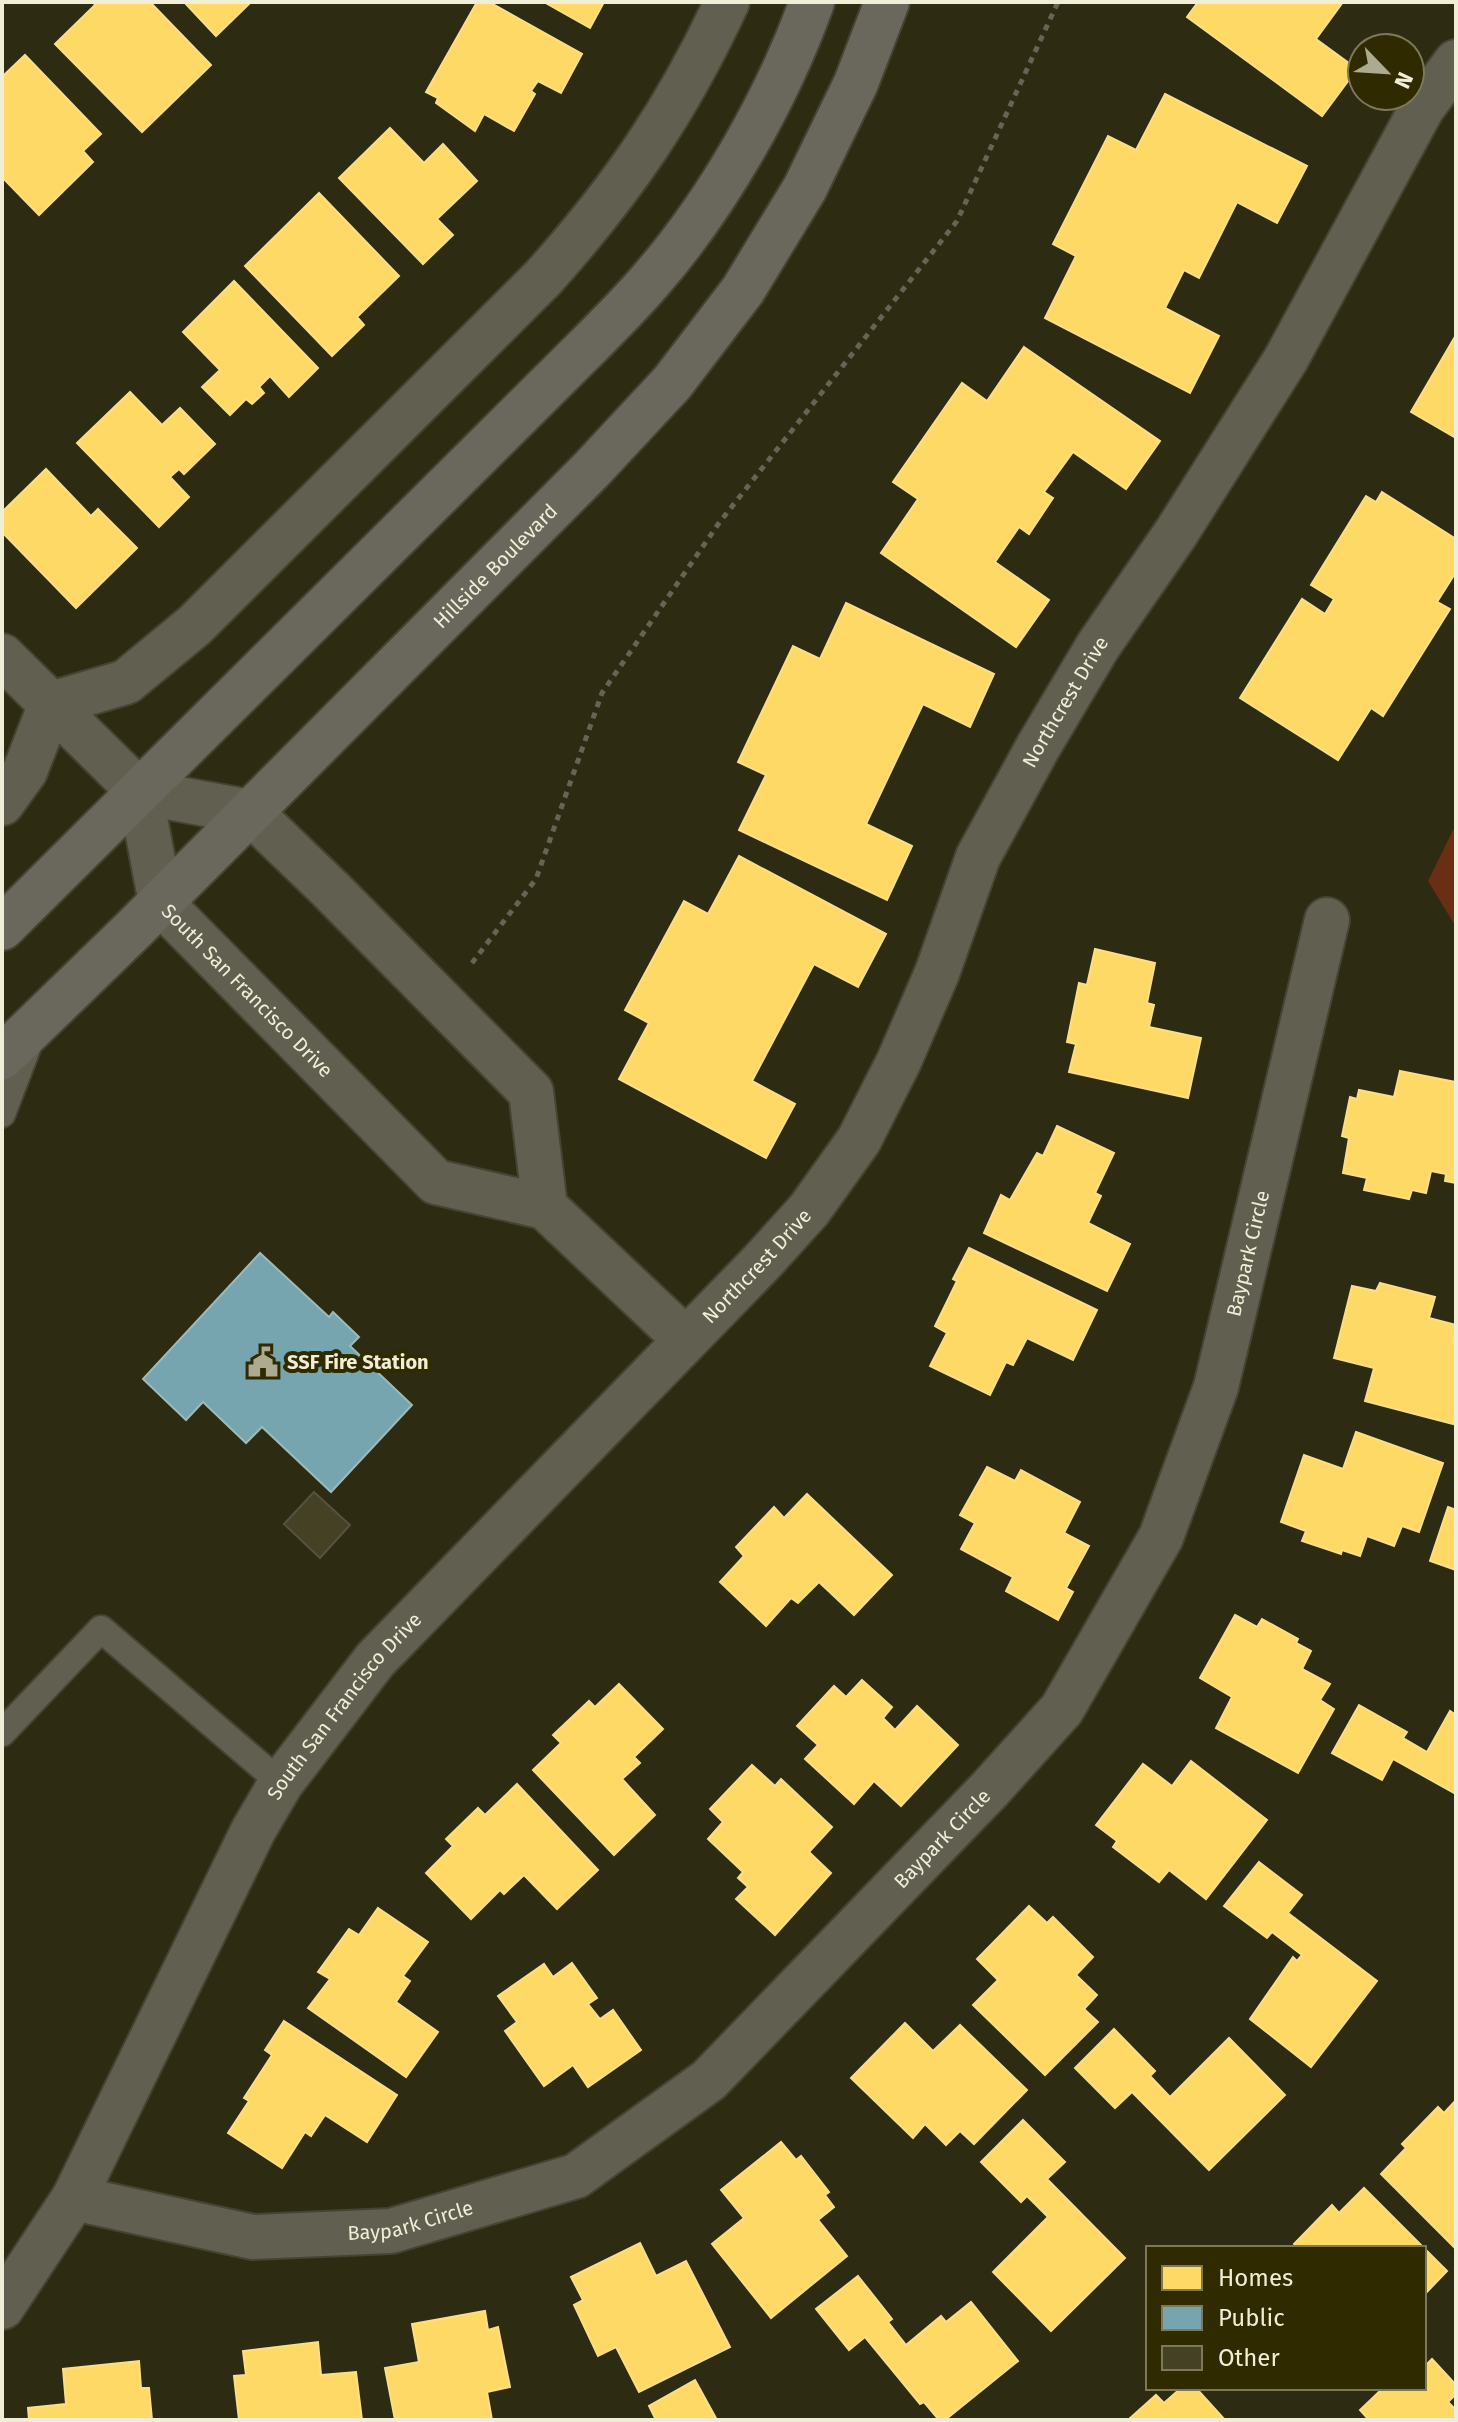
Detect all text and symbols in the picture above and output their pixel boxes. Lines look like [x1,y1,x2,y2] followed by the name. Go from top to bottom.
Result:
[1346,32,1426,112] north arrow
[1388,68,1419,93] text: N
[428,499,562,633] street label: Hillside Boulevard
[1017,631,1113,772] street label: Northcrest Drive
[157,899,338,1082] street label: South San Francisco Drive
[1221,1188,1274,1319] street label: Baypark Circle
[697,1204,816,1328] street label: Northcrest Drive
[246,1345,280,1379] public building icon: SSF Fire Station
[287,1350,429,1374] place label: SSF Fire Station
[262,1607,427,1804] street label: South San Francisco Drive
[889,1784,995,1893] street label: Baypark Circle
[347,2195,476,2245] street label: Baypark Circle
[1146,2246,1426,2390] legend
[1218,2264,1293,2292] text: Homes
[1218,2304,1285,2332] text: Public
[1218,2344,1280,2372] text: Other

